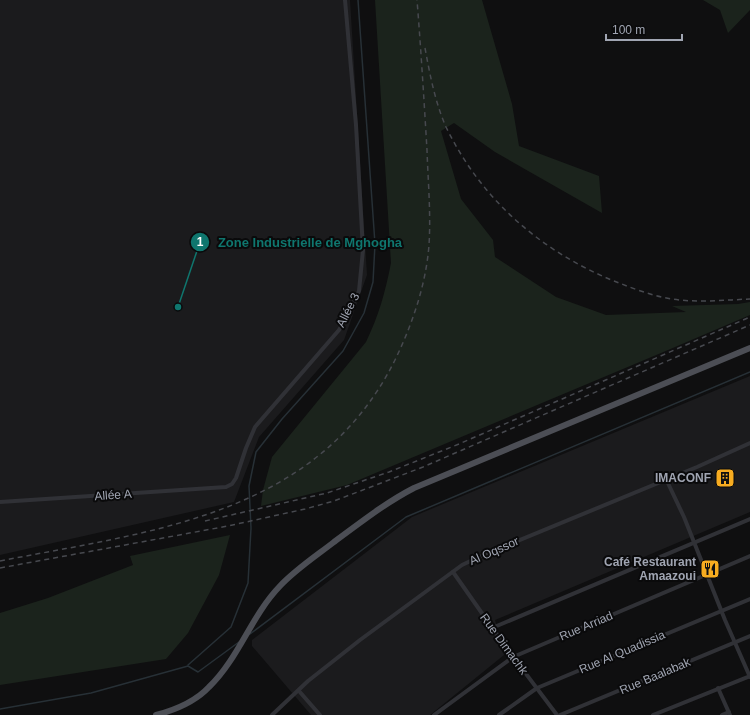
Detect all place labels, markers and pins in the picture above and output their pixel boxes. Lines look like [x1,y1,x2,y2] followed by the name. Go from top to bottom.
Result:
[190,230,410,255] callout: Zone Industrielle de Mghogha
[714,467,736,489] building icon: IMACONF
[655,471,711,485] place label: IMACONF
[604,555,696,583] place label: Café Restaurant Amaazoui
[699,558,721,580] restaurant icon: Café Restaurant Amaazoui

